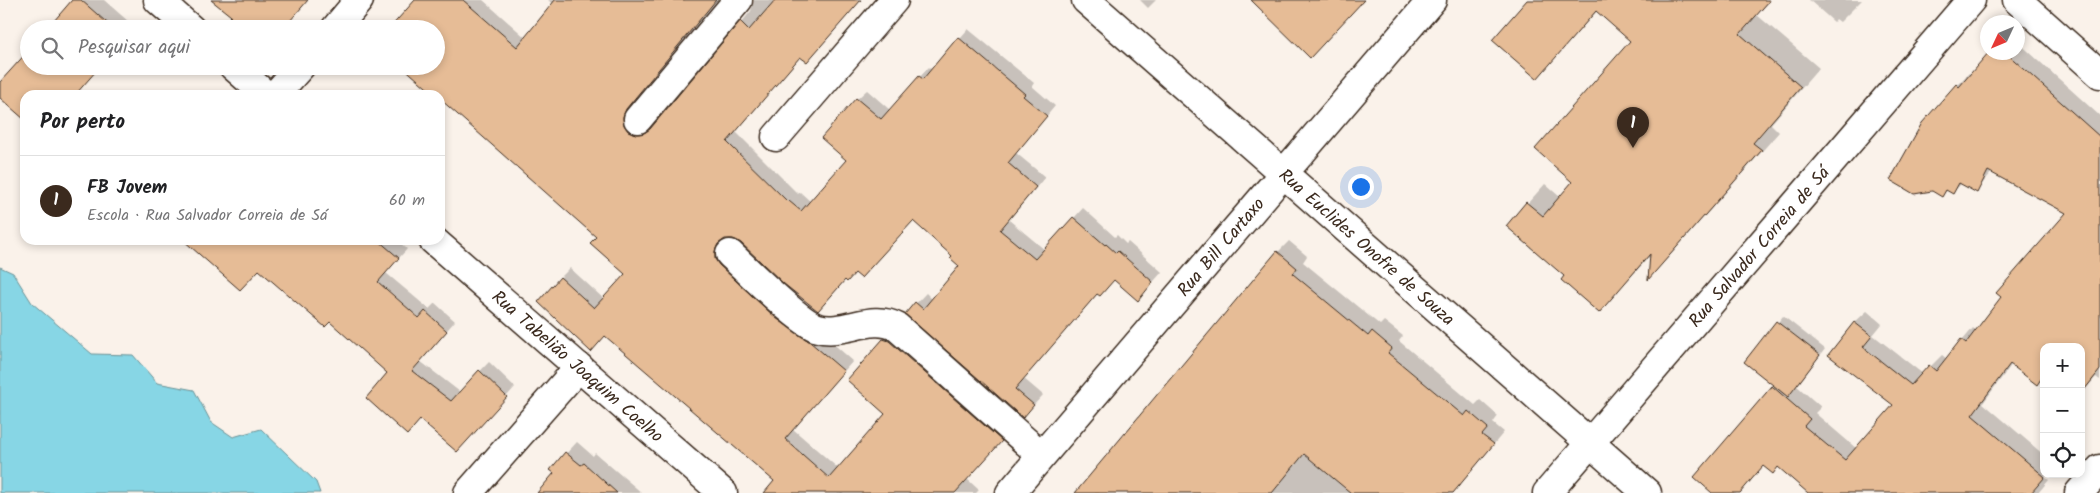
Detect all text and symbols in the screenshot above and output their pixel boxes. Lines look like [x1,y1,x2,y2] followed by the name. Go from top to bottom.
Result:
[1980,15,2025,60] north arrow
[20,20,445,75] search box
[78,33,190,63] text: Pesquisar aqui
[38,34,66,62] icon: search
[40,106,125,139] text: Por perto
[1617,107,1649,148] pin: 1
[1682,159,1839,335] street label: Rua Salvador Correia de Sá
[1271,162,1461,334] street label: Rua Euclides Onofre de Souza
[87,173,167,203] text: FB Jovem
[1348,174,1374,200] your location
[54,188,58,213] text: 1
[389,188,425,213] text: 60 m
[1171,192,1273,304] street label: Rua Bill Cartaxo
[87,203,328,228] text: Escola · Rua Salvador Correia de Sá
[484,284,669,451] street label: Rua Tabelião Joaquim Coelho
[2040,343,2085,478] map controls
[2040,343,2085,388] button: +
[2040,388,2085,433] button: −
[2040,433,2085,478] button: locate

